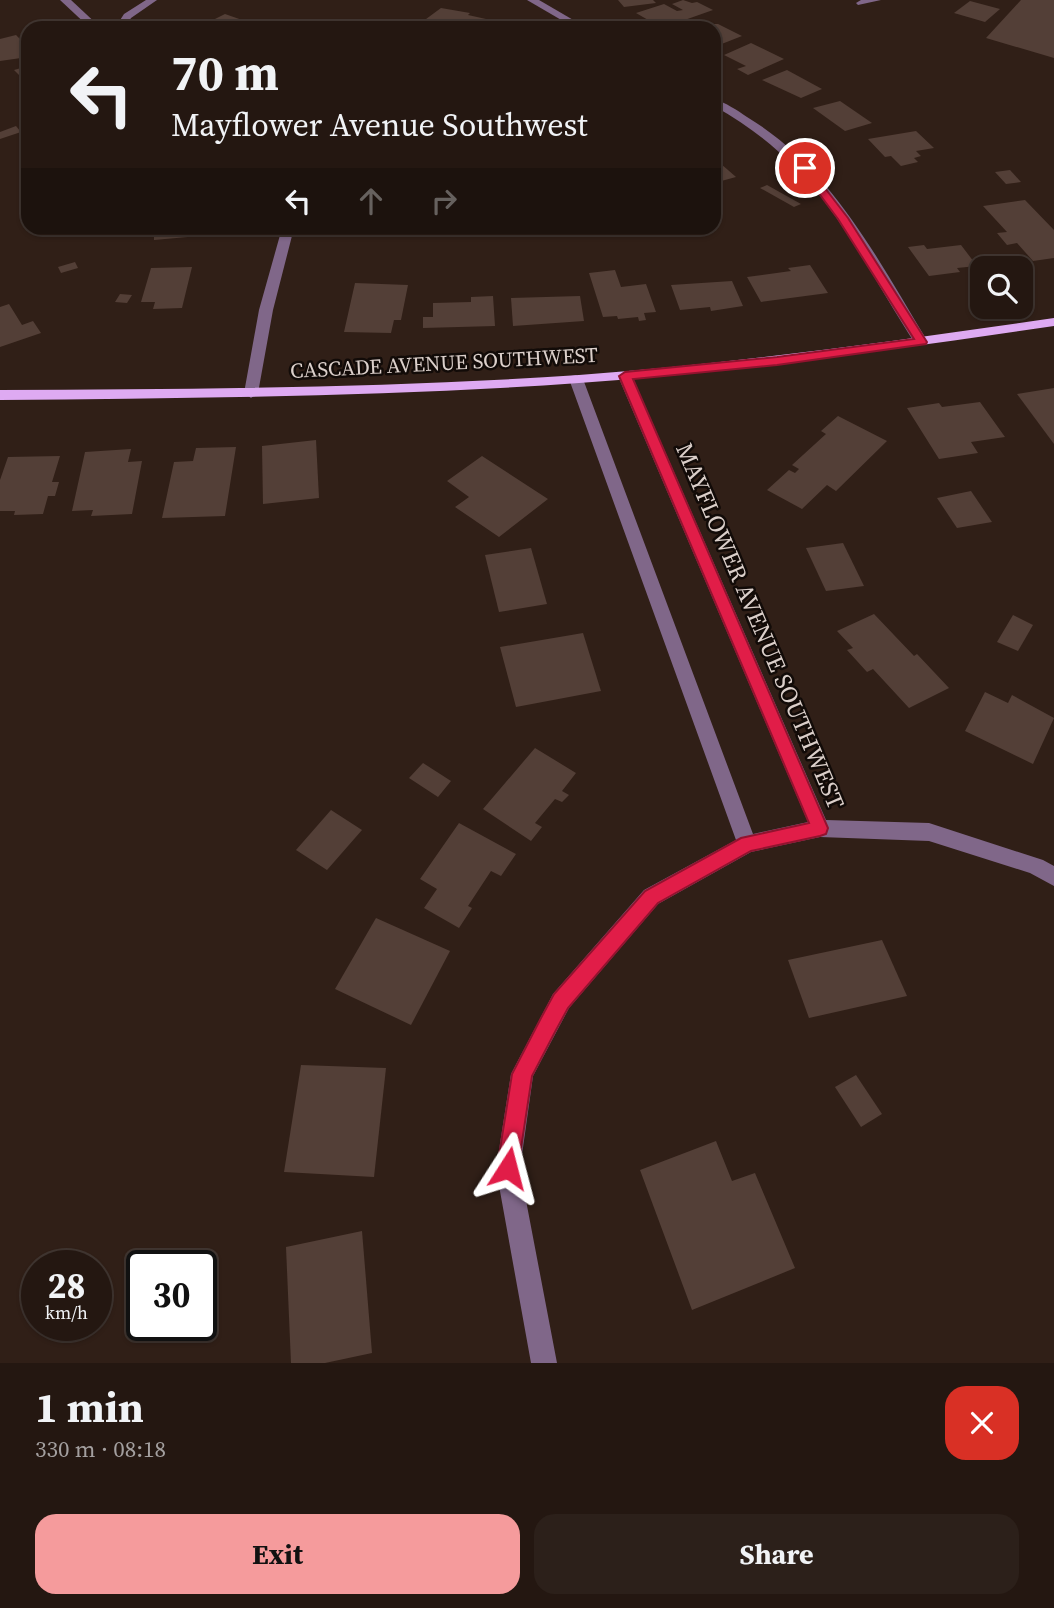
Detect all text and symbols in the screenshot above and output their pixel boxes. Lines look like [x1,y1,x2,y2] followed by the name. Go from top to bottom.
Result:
[171,39,279,106] text: 70 m
[56,49,147,140] icon: left
[171,103,588,147] text: Mayflower Avenue Southwest
[775,138,835,198] pin
[786,149,824,187] icon: arrive
[279,182,317,220] icon: left
[352,182,390,220] icon: ahead
[425,182,463,220] icon: right
[970,256,1033,319] map controls
[970,256,1033,319] button: search
[289,340,599,385] street label: CASCADE AVENUE SOUTHWEST
[668,438,853,814] street label: MAYFLOWER AVENUE SOUTHWEST
[471,1131,545,1205] position arrow
[126,1250,217,1341] speed limit sign: 30
[48,1262,85,1310] text: 28
[45,1300,88,1325] text: km/h
[35,1378,144,1436] text: 1 min
[945,1386,1019,1460] button: close
[35,1433,166,1465] text: 330 m · 08:18
[35,1514,520,1594] button: Exit
[534,1514,1019,1594] button: Share

